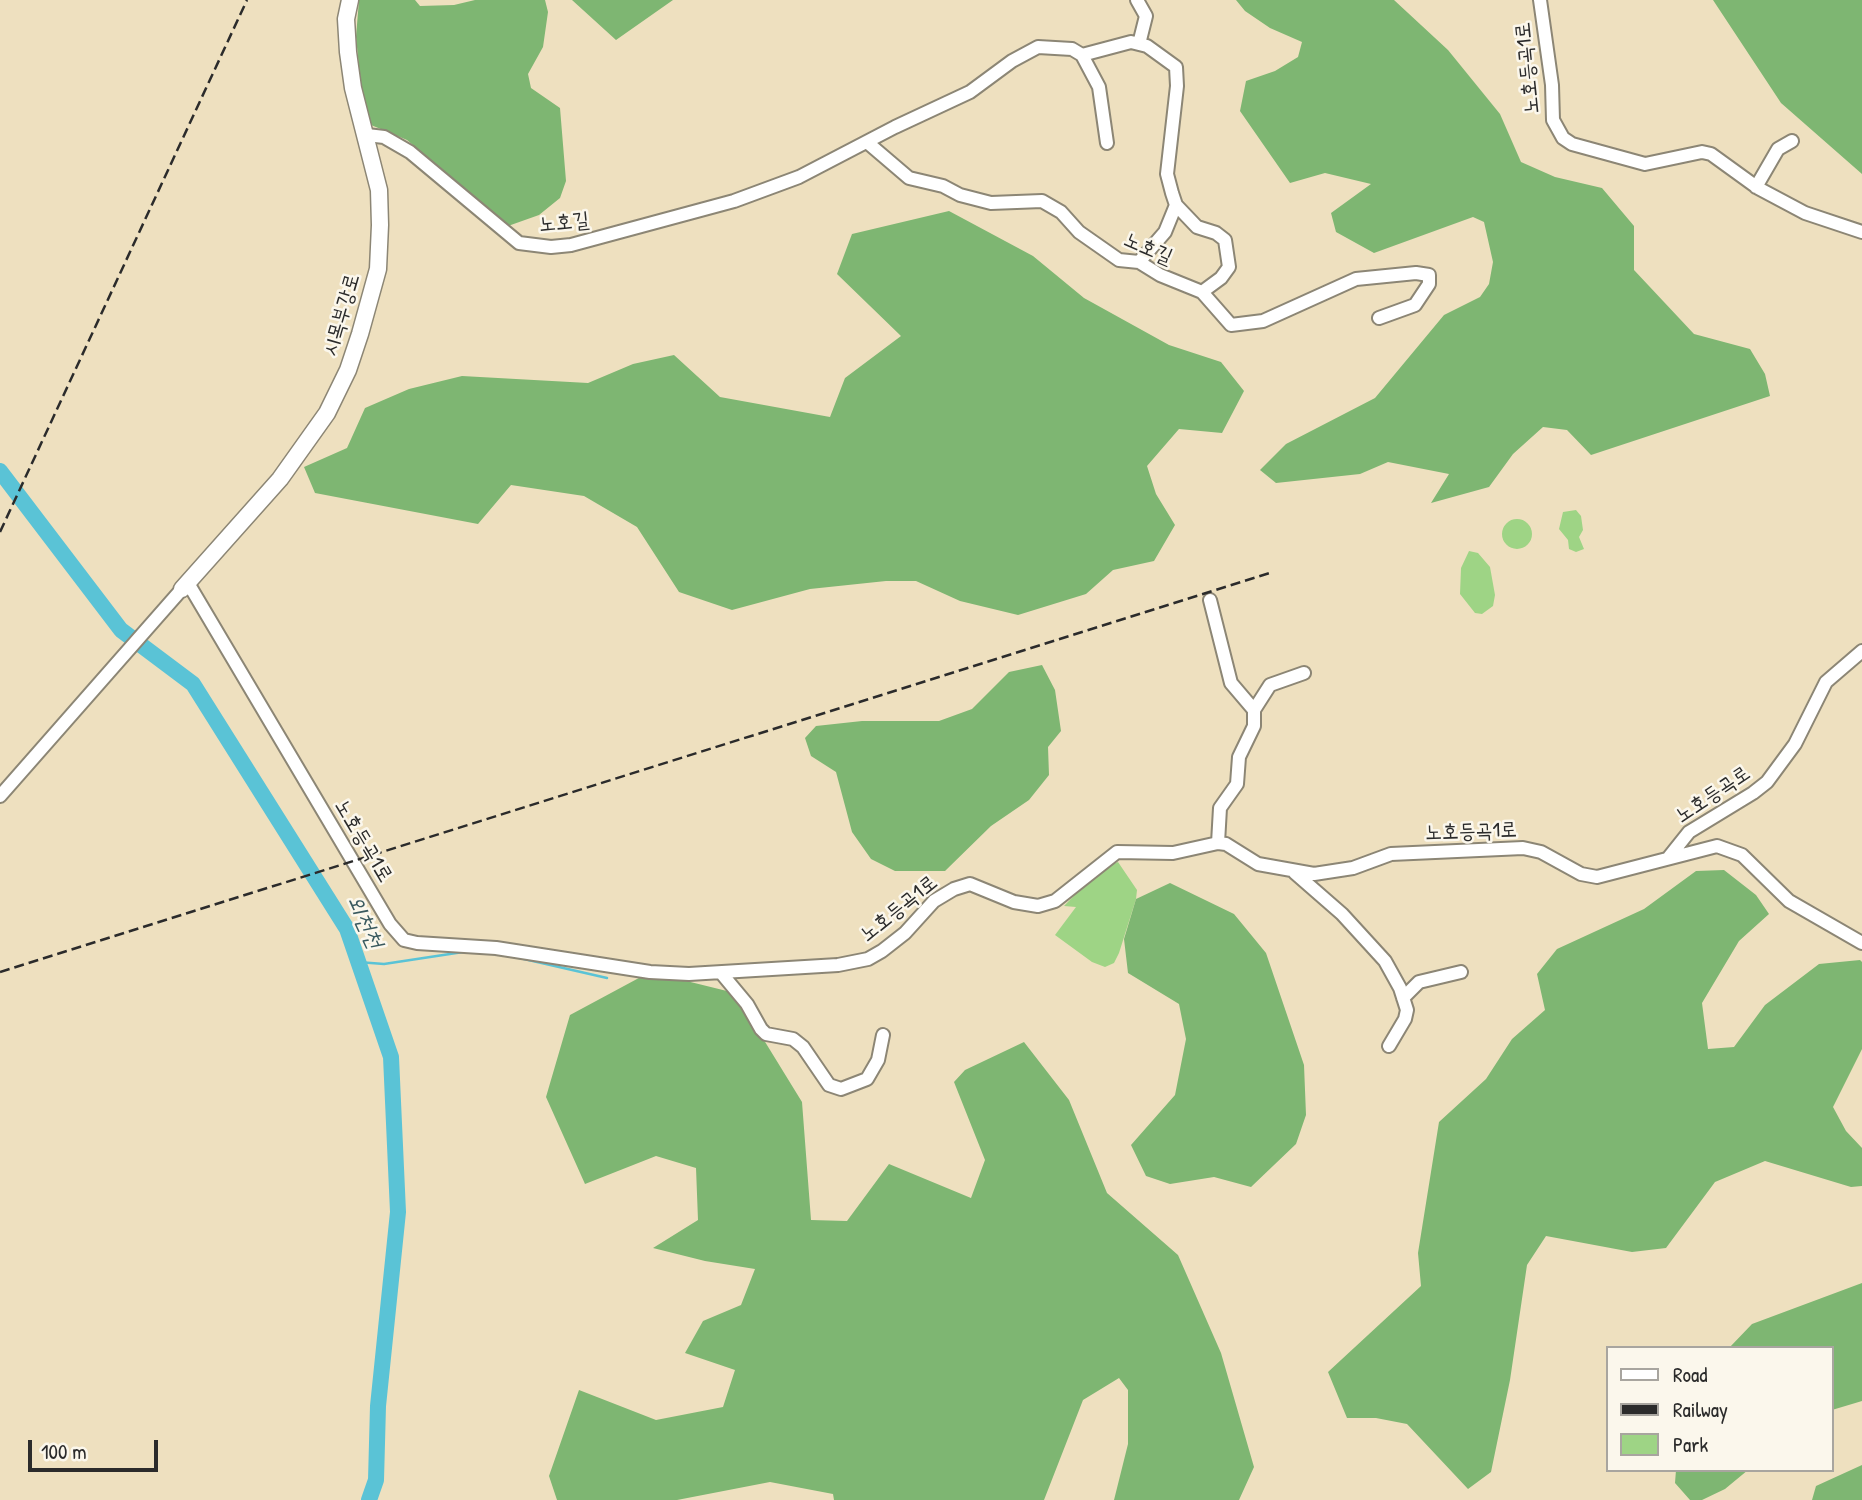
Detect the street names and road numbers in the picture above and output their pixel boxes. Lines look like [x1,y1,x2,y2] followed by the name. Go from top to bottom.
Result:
[1511,21,1545,115] street label: 노호등곡1로
[537,208,591,238] street label: 노호길
[1120,227,1176,271] street label: 노호길
[318,271,366,359] street label: 시목부강로
[1671,761,1755,829] street label: 노호등곡로
[328,795,398,887] street label: 노호등곡1로
[1425,818,1517,846] street label: 노호등곡1로
[855,870,943,948] street label: 노호등곡1로

